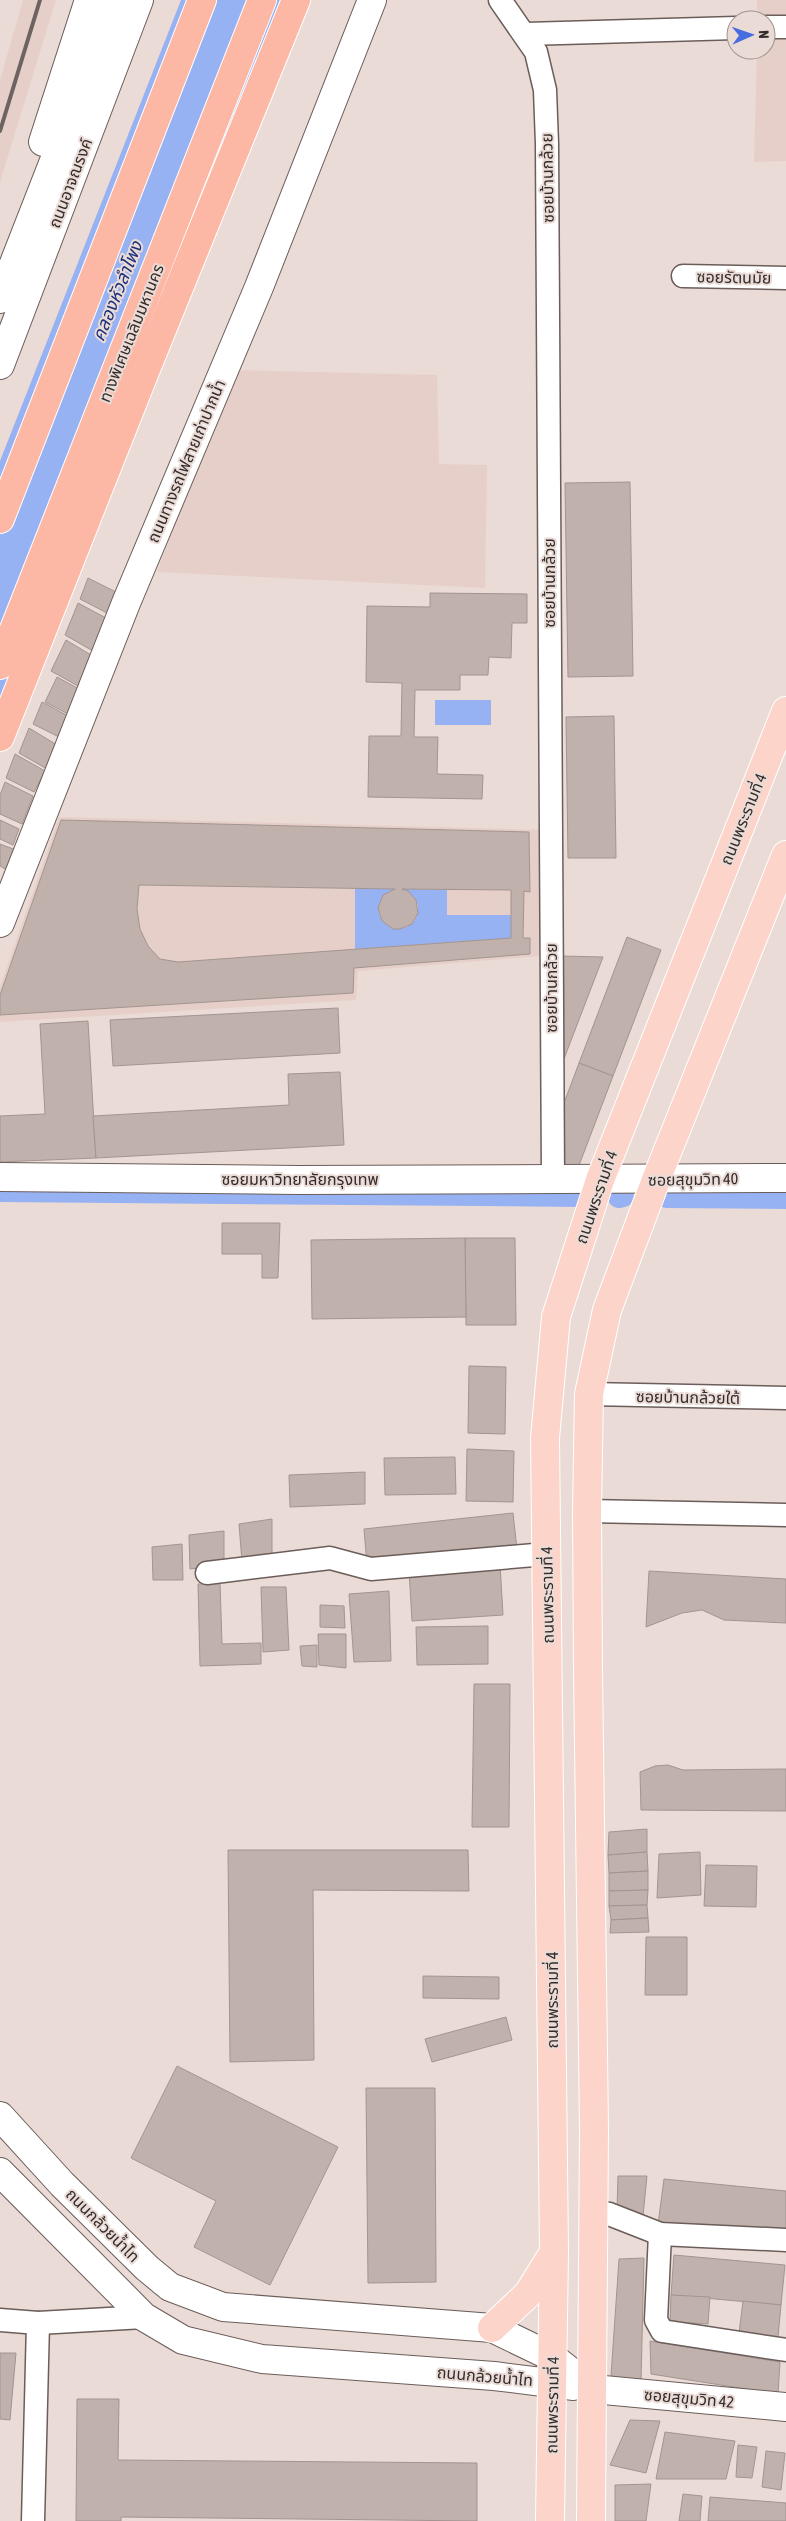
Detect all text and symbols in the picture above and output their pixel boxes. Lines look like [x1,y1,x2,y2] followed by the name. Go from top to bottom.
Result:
[726,10,776,60] north arrow
[756,30,772,39] text: N
[537,133,557,223] street label: ซอยบ้านกล้วย
[45,136,95,230] street label: ถนนอาจณรงค์
[87,237,147,344] water label: คลองหัวลำโพง
[95,261,167,405] street label: ทางพิเศษเฉลิมมหานคร
[696,267,772,287] street label: ซอยรัตนมัย
[142,376,228,545] street label: ถนนทางรถไฟสายเก่าปากน้ำ
[540,538,558,628] street label: ซอยบ้านกล้วย
[715,770,770,867] street label: ถนนพระรามที่ 4
[542,943,560,1033] street label: ซอยบ้านกล้วย
[570,1147,620,1246] street label: ถนนพระรามที่ 4
[648,1169,738,1190] street label: ซอยสุขุมวิท 40
[221,1170,379,1189] street label: ซอยมหาวิทยาลัยกรุงเทพ
[636,1387,740,1407] street label: ซอยบ้านกล้วยใต้
[535,1546,557,1644] street label: ถนนพระรามที่ 4
[541,1951,561,2049] street label: ถนนพระรามที่ 4
[63,2183,145,2265] street label: ถนนกล้วยน้ำไท
[540,2356,562,2454] street label: ถนนพระรามที่ 4
[436,2361,534,2389] street label: ถนนกล้วยน้ำไท
[643,2385,735,2412] street label: ซอยสุขุมวิท 42

